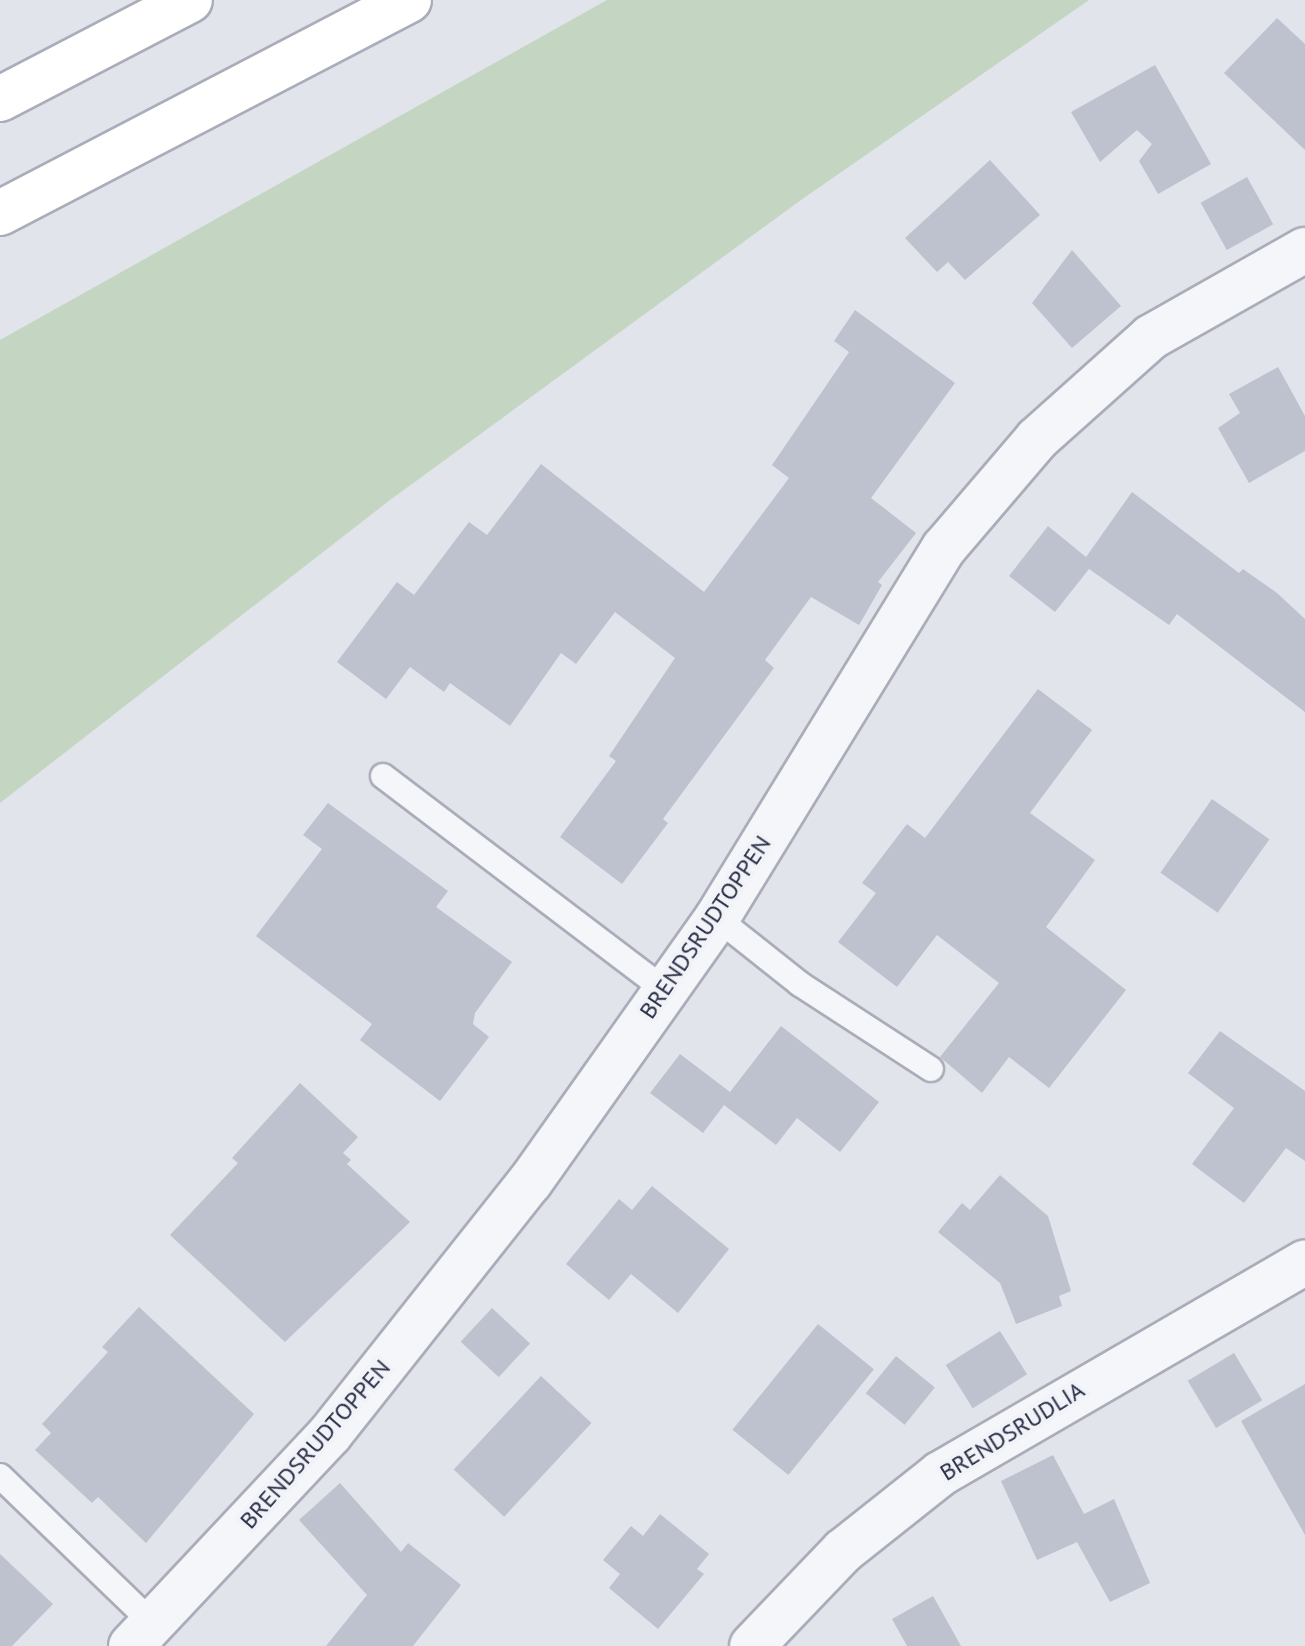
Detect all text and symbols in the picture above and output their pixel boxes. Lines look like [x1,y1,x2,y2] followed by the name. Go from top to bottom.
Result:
[633,830,777,1024] street label: BRENDSRUDTOPPEN
[234,1354,396,1534] street label: BRENDSRUDTOPPEN
[934,1375,1090,1487] street label: BRENDSRUDLIA

